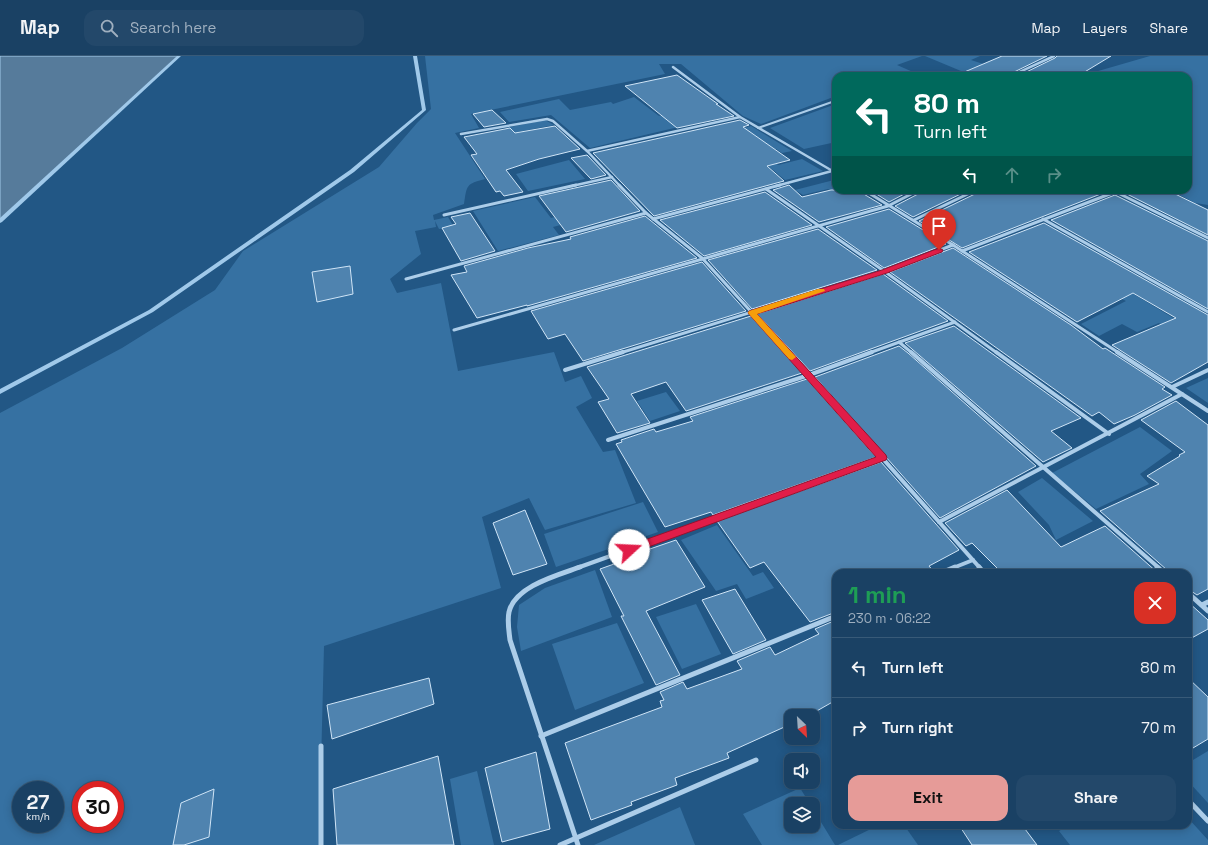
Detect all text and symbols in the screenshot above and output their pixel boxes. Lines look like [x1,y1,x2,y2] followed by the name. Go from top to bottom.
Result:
[84,10,364,46] search box
[20,15,60,40] text: Map
[98,17,120,39] icon: search
[130,18,216,37] text: Search here
[1031,19,1061,37] text: Map
[1083,19,1127,37] text: Layers
[1149,19,1188,37] text: Share
[914,85,980,121] text: 80 m
[848,88,900,140] icon: left
[914,120,987,143] text: Turn left
[959,164,981,186] icon: left
[1001,164,1023,186] icon: ahead
[1043,164,1065,186] icon: right
[922,209,956,250] pin
[928,215,950,237] icon: arrive
[608,529,650,571] position arrow
[848,579,907,610] text: 1 min
[1134,582,1176,624] button: close
[848,610,931,627] text: 230 m · 06:22
[848,657,870,679] icon: left
[882,658,944,677] text: Turn left
[1140,658,1176,677] text: 80 m
[784,709,820,745] north arrow
[784,709,820,833] map controls
[848,717,870,739] icon: right
[882,718,953,737] text: Turn right
[1141,718,1176,737] text: 70 m
[784,753,820,789] button: sound
[848,775,1008,821] button: Exit
[1016,775,1176,821] button: Share
[72,781,124,833] speed limit sign: 30
[27,789,49,815] text: 27
[784,797,820,833] button: layers
[26,810,50,823] text: km/h

